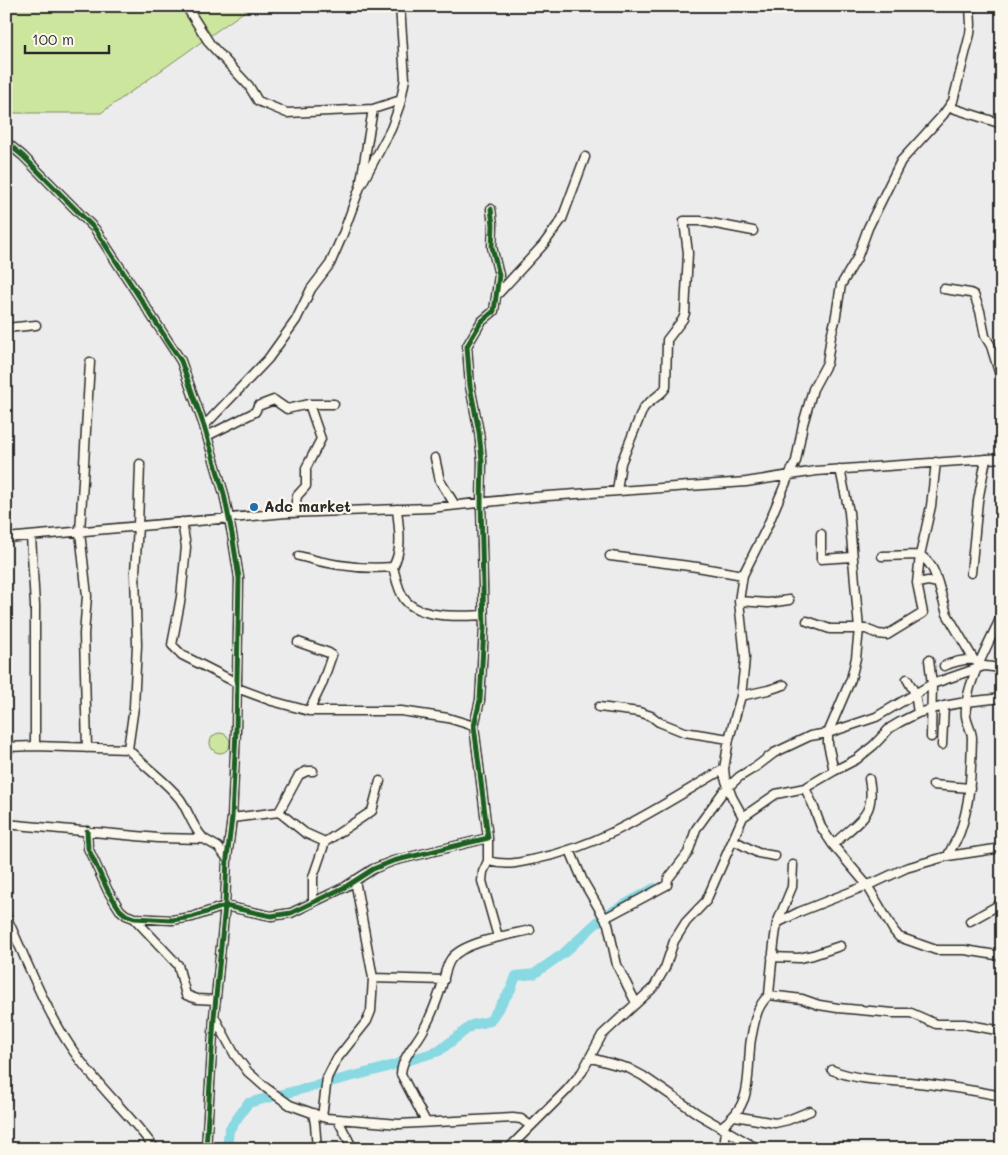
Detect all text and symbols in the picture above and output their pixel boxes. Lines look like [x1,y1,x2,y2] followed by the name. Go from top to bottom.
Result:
[25,22,109,54] scale bar
[32,29,74,49] text: 100 m
[264,496,351,516] place label: Adc market
[248,501,260,513] marker: Adc market

